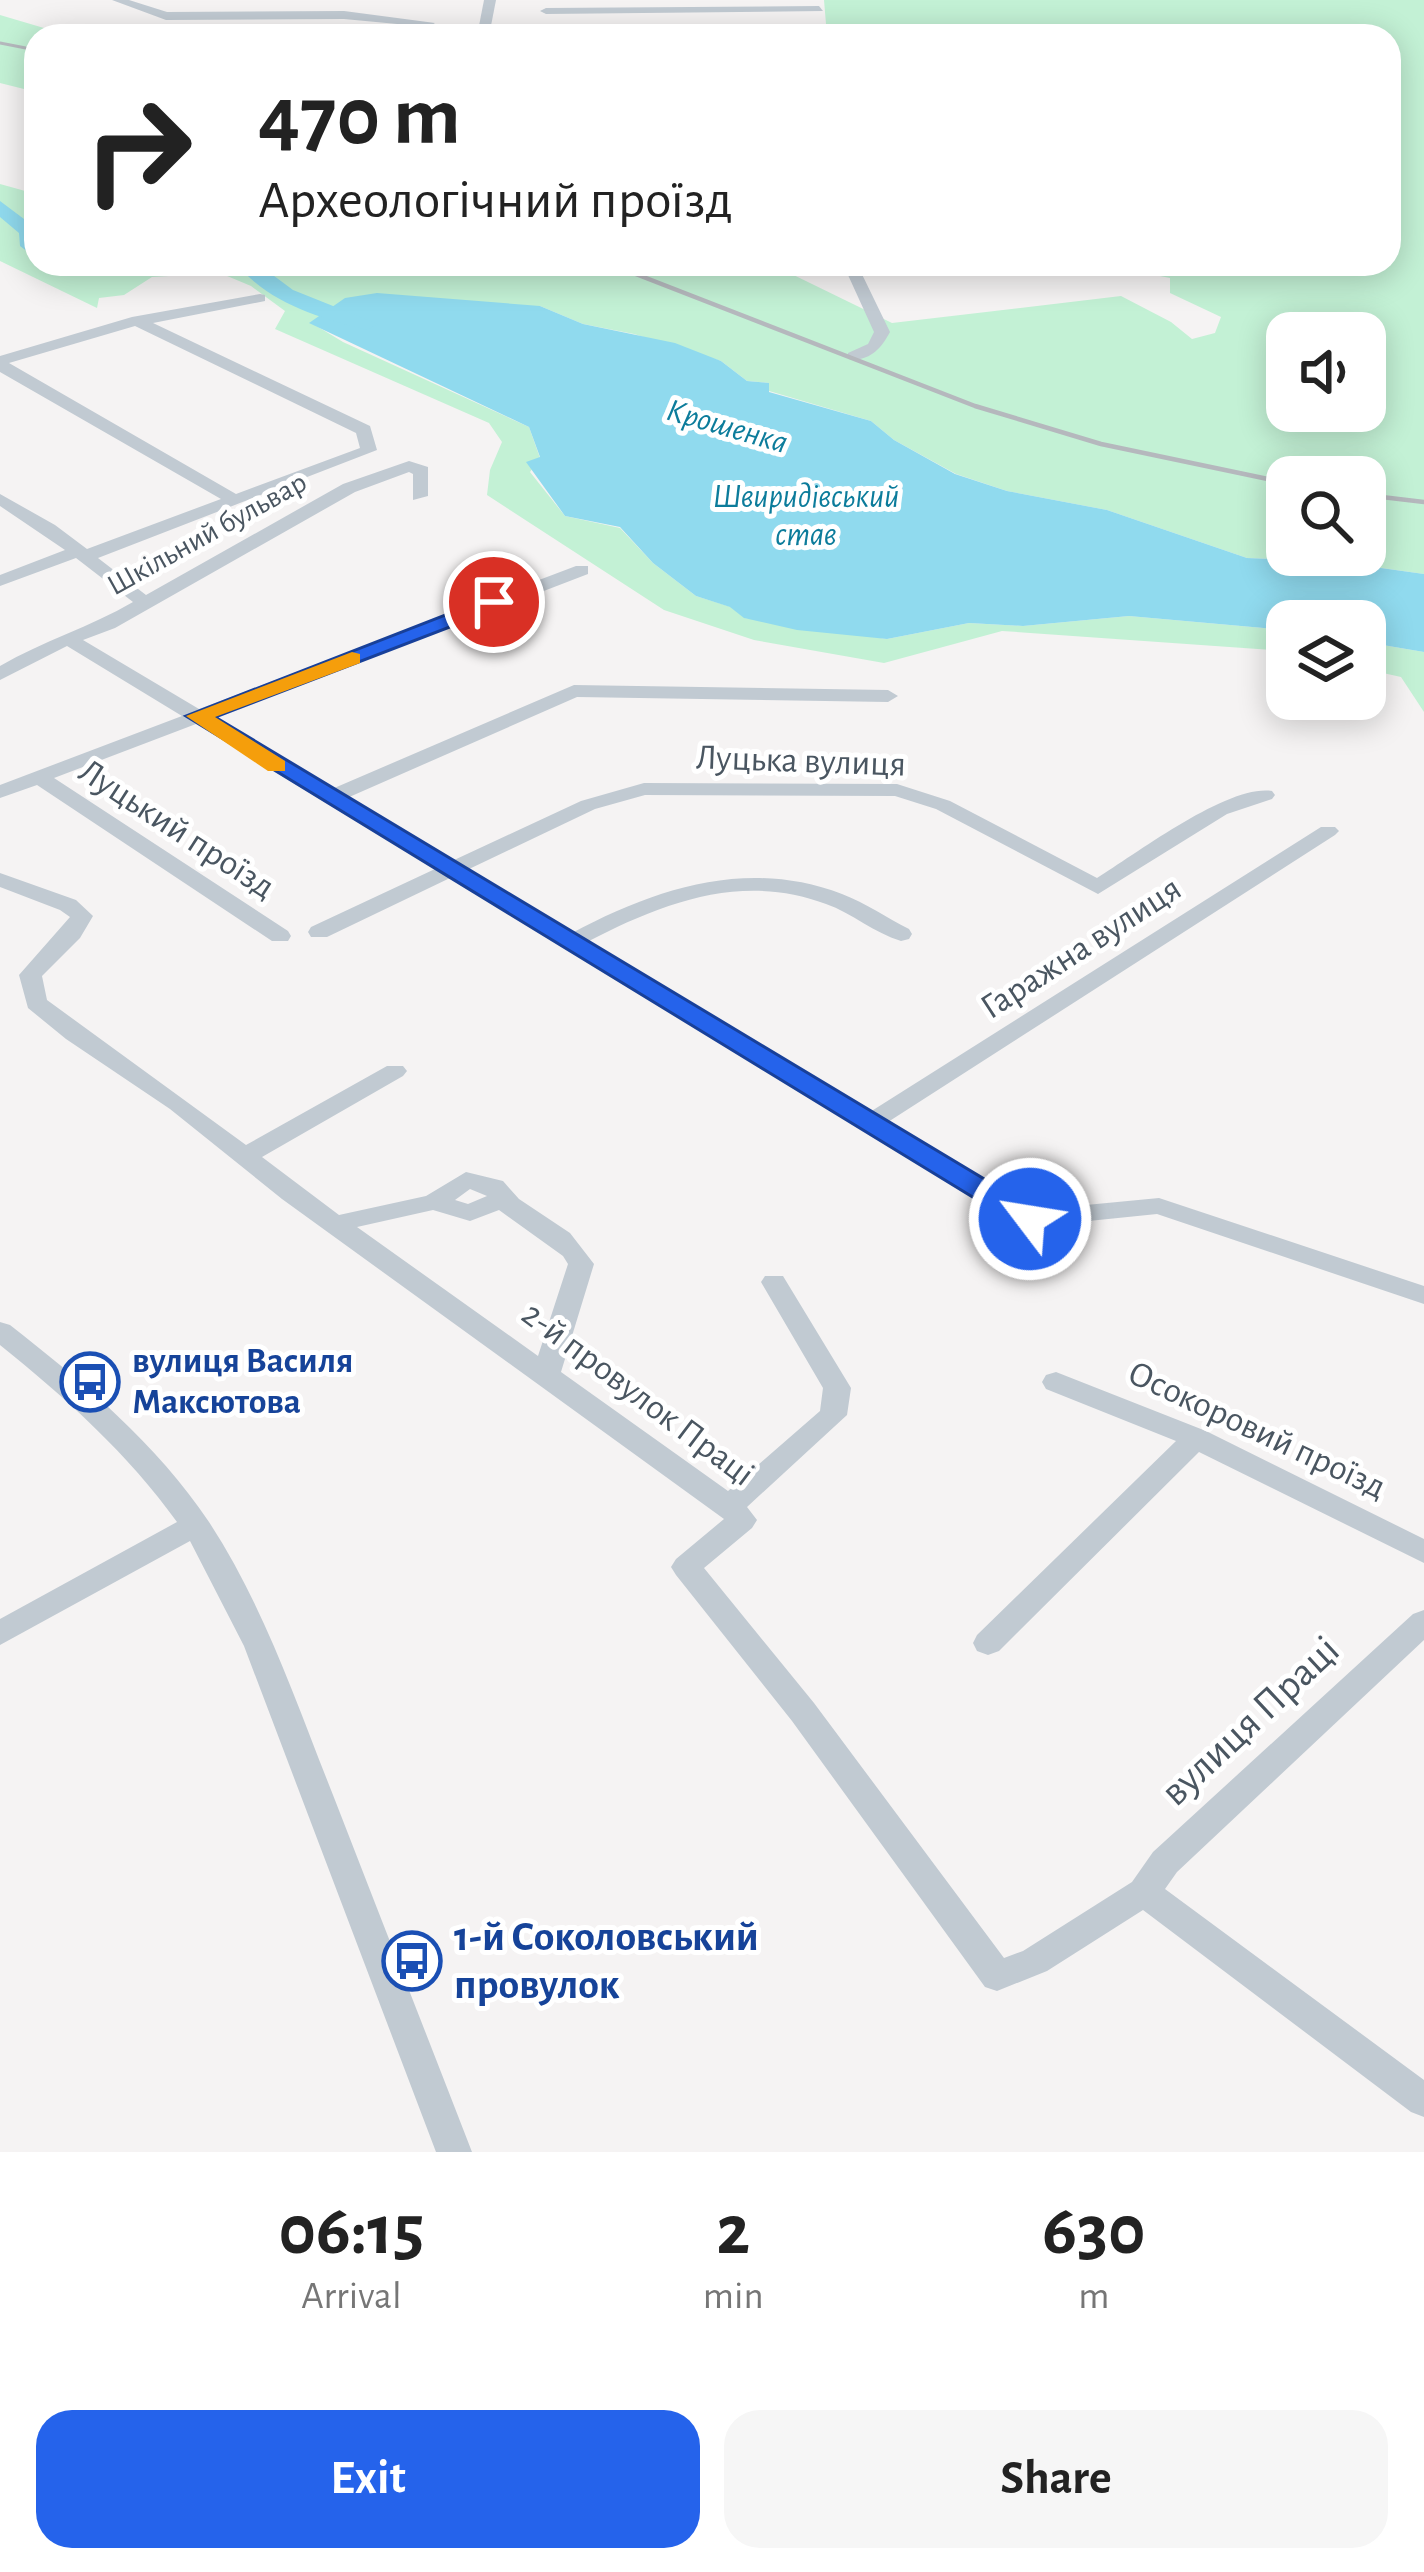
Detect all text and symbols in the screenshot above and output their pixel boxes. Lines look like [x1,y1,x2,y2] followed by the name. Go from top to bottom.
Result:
[60,72,216,228] icon: right
[258,76,461,160] text: 470 m
[258,174,733,228] text: Археологічний проїзд
[1266,312,1386,720] map controls
[1266,312,1386,432] button: sound
[663,394,791,460] water label: Крошенка
[1266,456,1386,576] button: search
[102,467,312,601] street label: Шкільний бульвар
[713,481,899,552] water label: Швиридівський став
[443,551,545,653] pin
[461,569,527,635] icon: arrive
[1266,600,1386,720] button: layers
[695,739,907,783] street label: Луцька вулиця
[73,753,281,905] street label: Луцький проїзд
[974,870,1188,1026] street label: Гаражна вулиця
[967,1156,1093,1282] position arrow
[515,1295,761,1493] street label: 2-й провулок Праці
[132,1343,354,1420] place label: вулиця Василя Максютова
[59,1351,121,1413] bus stop icon: вулиця Василя Максютова
[1122,1355,1392,1505] street label: Осокоровий проїзд
[1153,1628,1347,1814] street label: вулиця Праці
[454,1916,759,2006] place label: 1-й Соколовський провулок
[381,1930,443,1992] bus stop icon: 1-й Соколовський провулок
[279,2195,424,2267] text: 06:15
[716,2195,750,2267] text: 2
[1042,2195,1145,2267] text: 630
[301,2277,402,2316] text: Arrival
[703,2277,764,2316] text: min
[1078,2277,1109,2316] text: m
[36,2410,700,2548] button: Exit
[724,2410,1388,2548] button: Share

